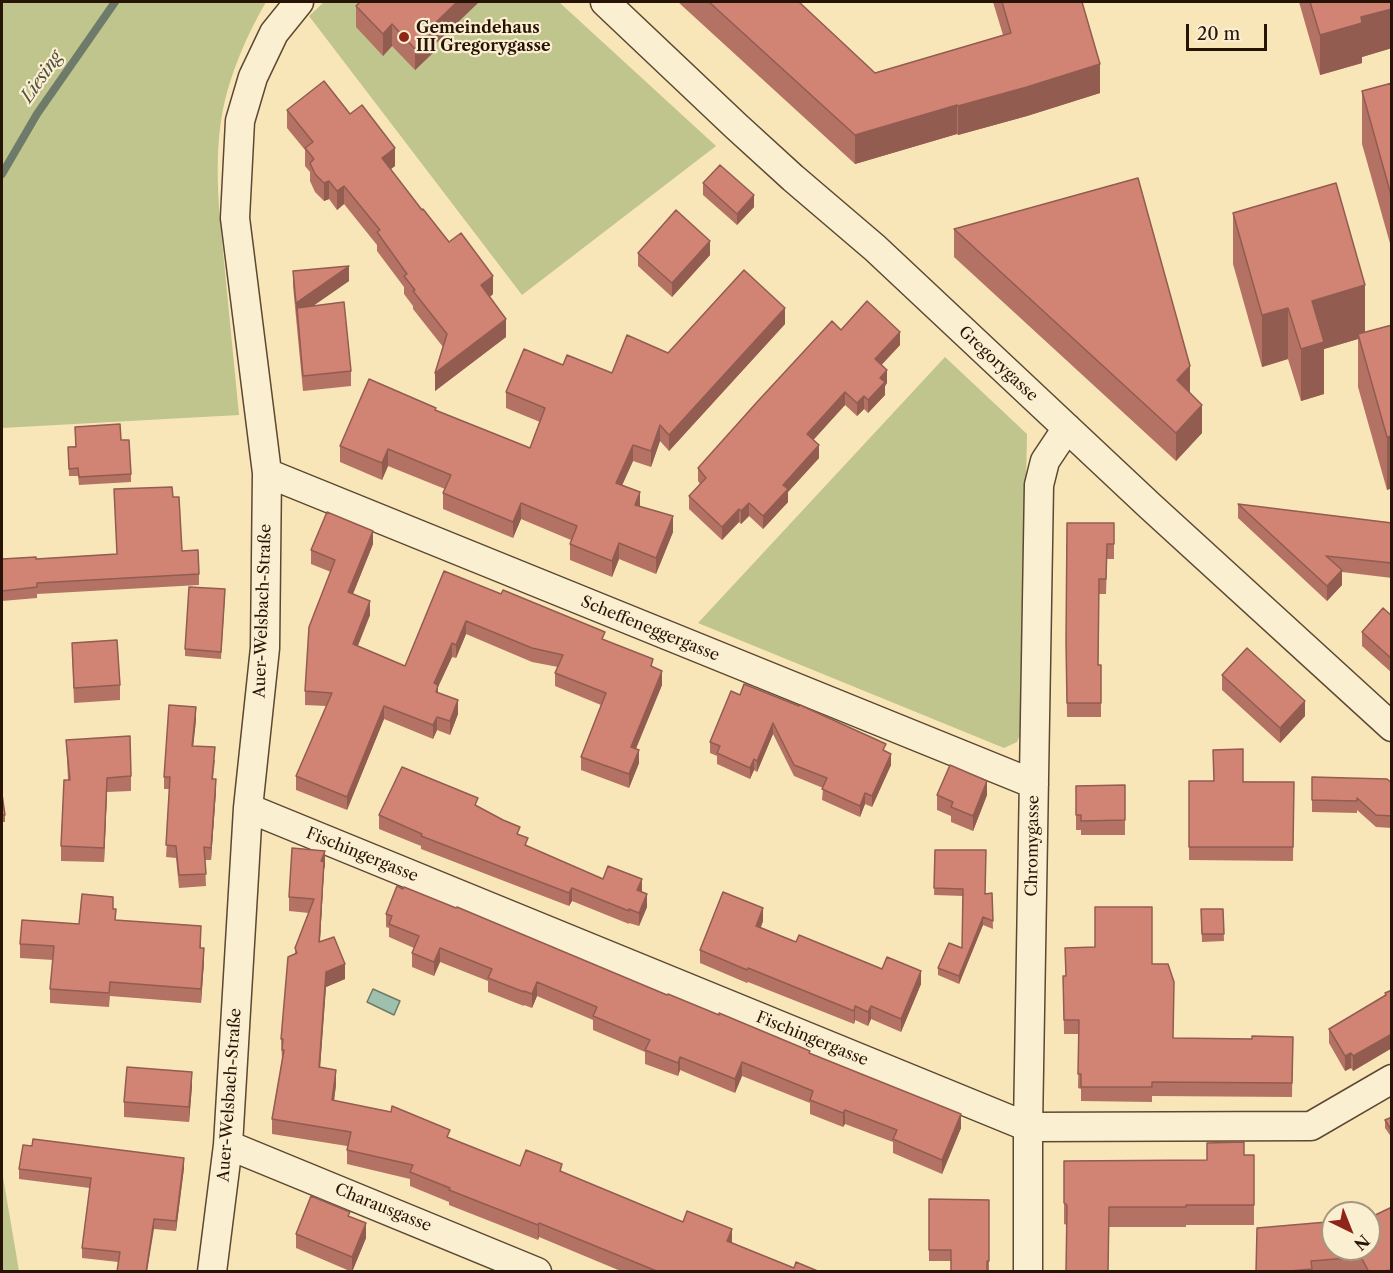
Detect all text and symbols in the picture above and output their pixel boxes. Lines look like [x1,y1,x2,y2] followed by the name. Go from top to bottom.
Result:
[1189,12,1270,50] scale bar
[416,18,550,56] place label: Gemeindehaus III Gregorygasse
[1197,23,1240,45] text: 20 m
[397,30,411,44] marker: Gemeindehaus III Gregorygasse
[17,47,67,107] water label: Liesing
[954,322,1042,406] street label: Gregorygasse
[250,524,276,698] street label: Auer-Welsbach-Straße
[578,592,722,666] street label: Scheffeneggergasse
[1023,795,1043,897] street label: Chromygasse
[303,824,421,886] street label: Fischingergasse
[214,1007,246,1183] street label: Auer-Welsbach-Straße
[753,1008,871,1070] street label: Fischingergasse
[332,1180,434,1236] street label: Charausgasse
[1321,1201,1381,1261] north arrow
[1350,1231,1374,1255] text: N

